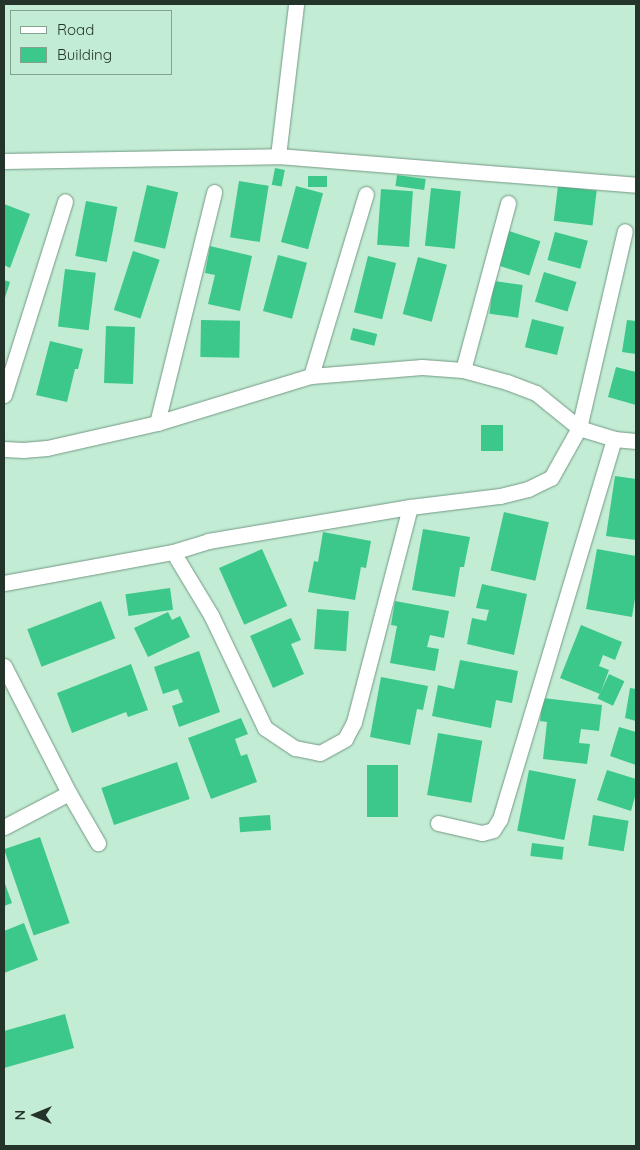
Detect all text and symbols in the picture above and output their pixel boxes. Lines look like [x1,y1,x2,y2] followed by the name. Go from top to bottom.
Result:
[10,10,172,75] legend
[57,20,94,39] text: Road
[57,45,112,64] text: Building
[10,1090,60,1140] north arrow
[11,1110,29,1120] text: N

